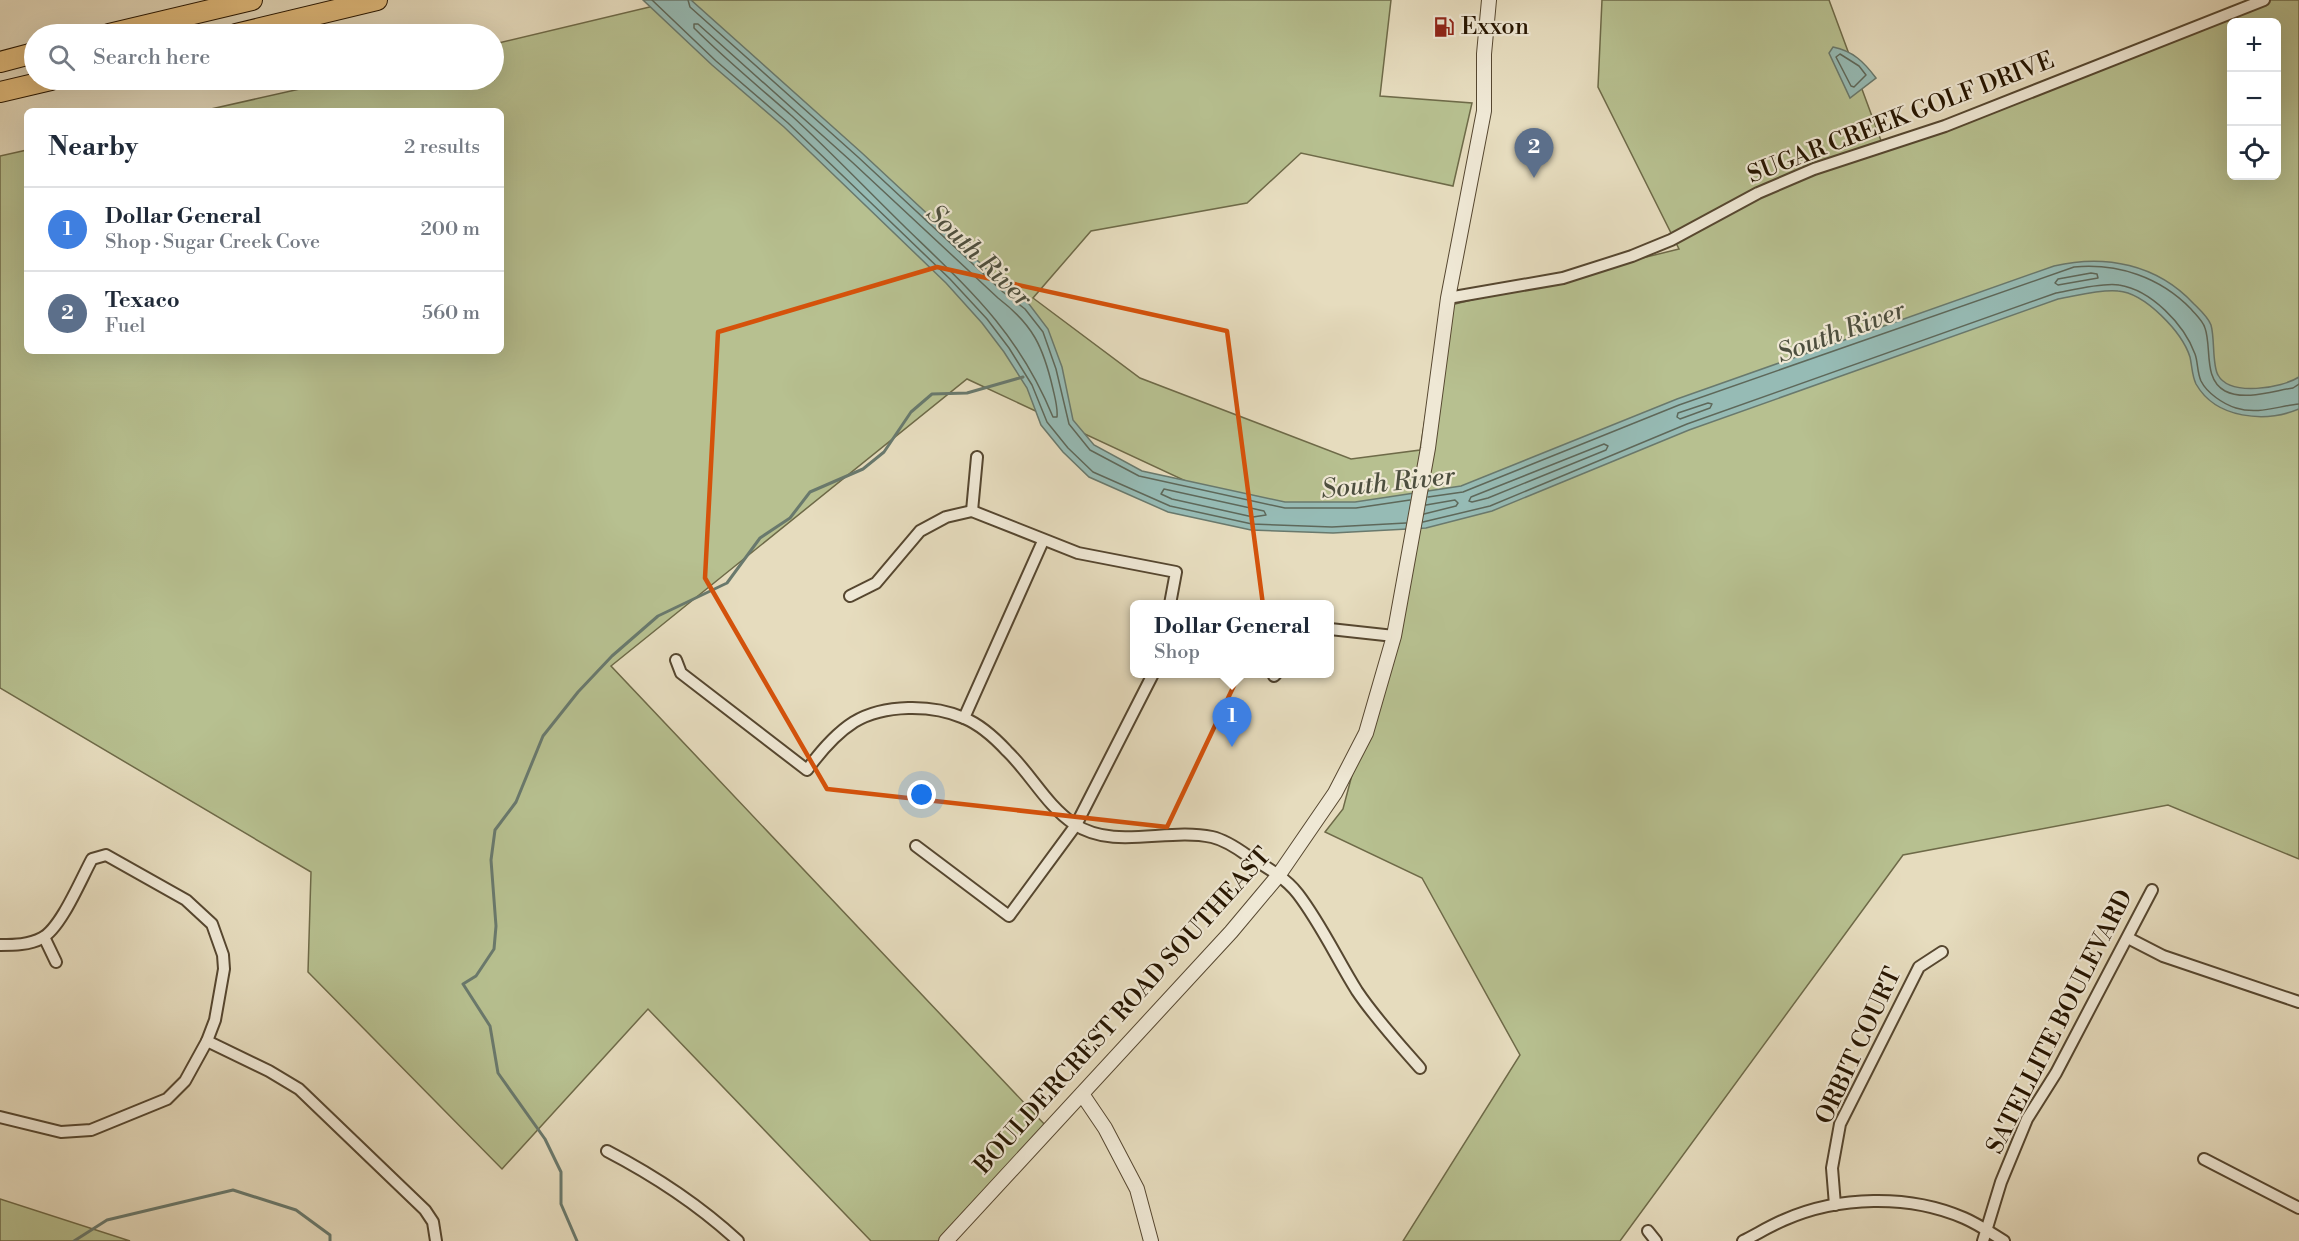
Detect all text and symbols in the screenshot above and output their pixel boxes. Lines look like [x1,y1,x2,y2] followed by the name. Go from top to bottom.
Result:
[1461,12,1529,42] place label: Exxon
[1432,15,1456,39] fuel station icon: Exxon
[2227,18,2281,180] map controls
[2227,18,2281,72] button: +
[24,24,504,90] search box
[45,41,78,74] icon: search
[93,44,210,71] text: Search here
[1743,46,2059,190] street label: SUGAR CREEK GOLF DRIVE
[2227,72,2281,126] button: −
[2227,126,2281,180] button: locate
[1514,128,1553,178] pin: 2
[48,131,138,163] text: Nearby
[404,135,480,160] text: 2 results
[920,198,1039,315] water label: South River
[105,203,261,230] text: Dollar General
[63,217,72,242] text: 1
[420,217,480,242] text: 200 m
[105,230,320,255] text: Shop · Sugar Creek Cove
[105,287,180,314] text: Texaco
[1772,294,1910,370] water label: South River
[61,301,74,326] text: 2
[422,301,480,326] text: 560 m
[105,314,145,339] text: Fuel
[1320,460,1457,506] water label: South River
[1130,600,1334,678] popup
[1154,613,1310,640] text: Dollar General
[1154,640,1200,665] text: Shop
[1212,698,1252,747] pin: 1
[907,780,936,809] your location
[967,841,1278,1181] street label: BOULDERCREST ROAD SOUTHEAST
[1980,885,2140,1159] street label: SATELLITE BOULEVARD
[1810,963,1908,1129] street label: ORBIT COURT

